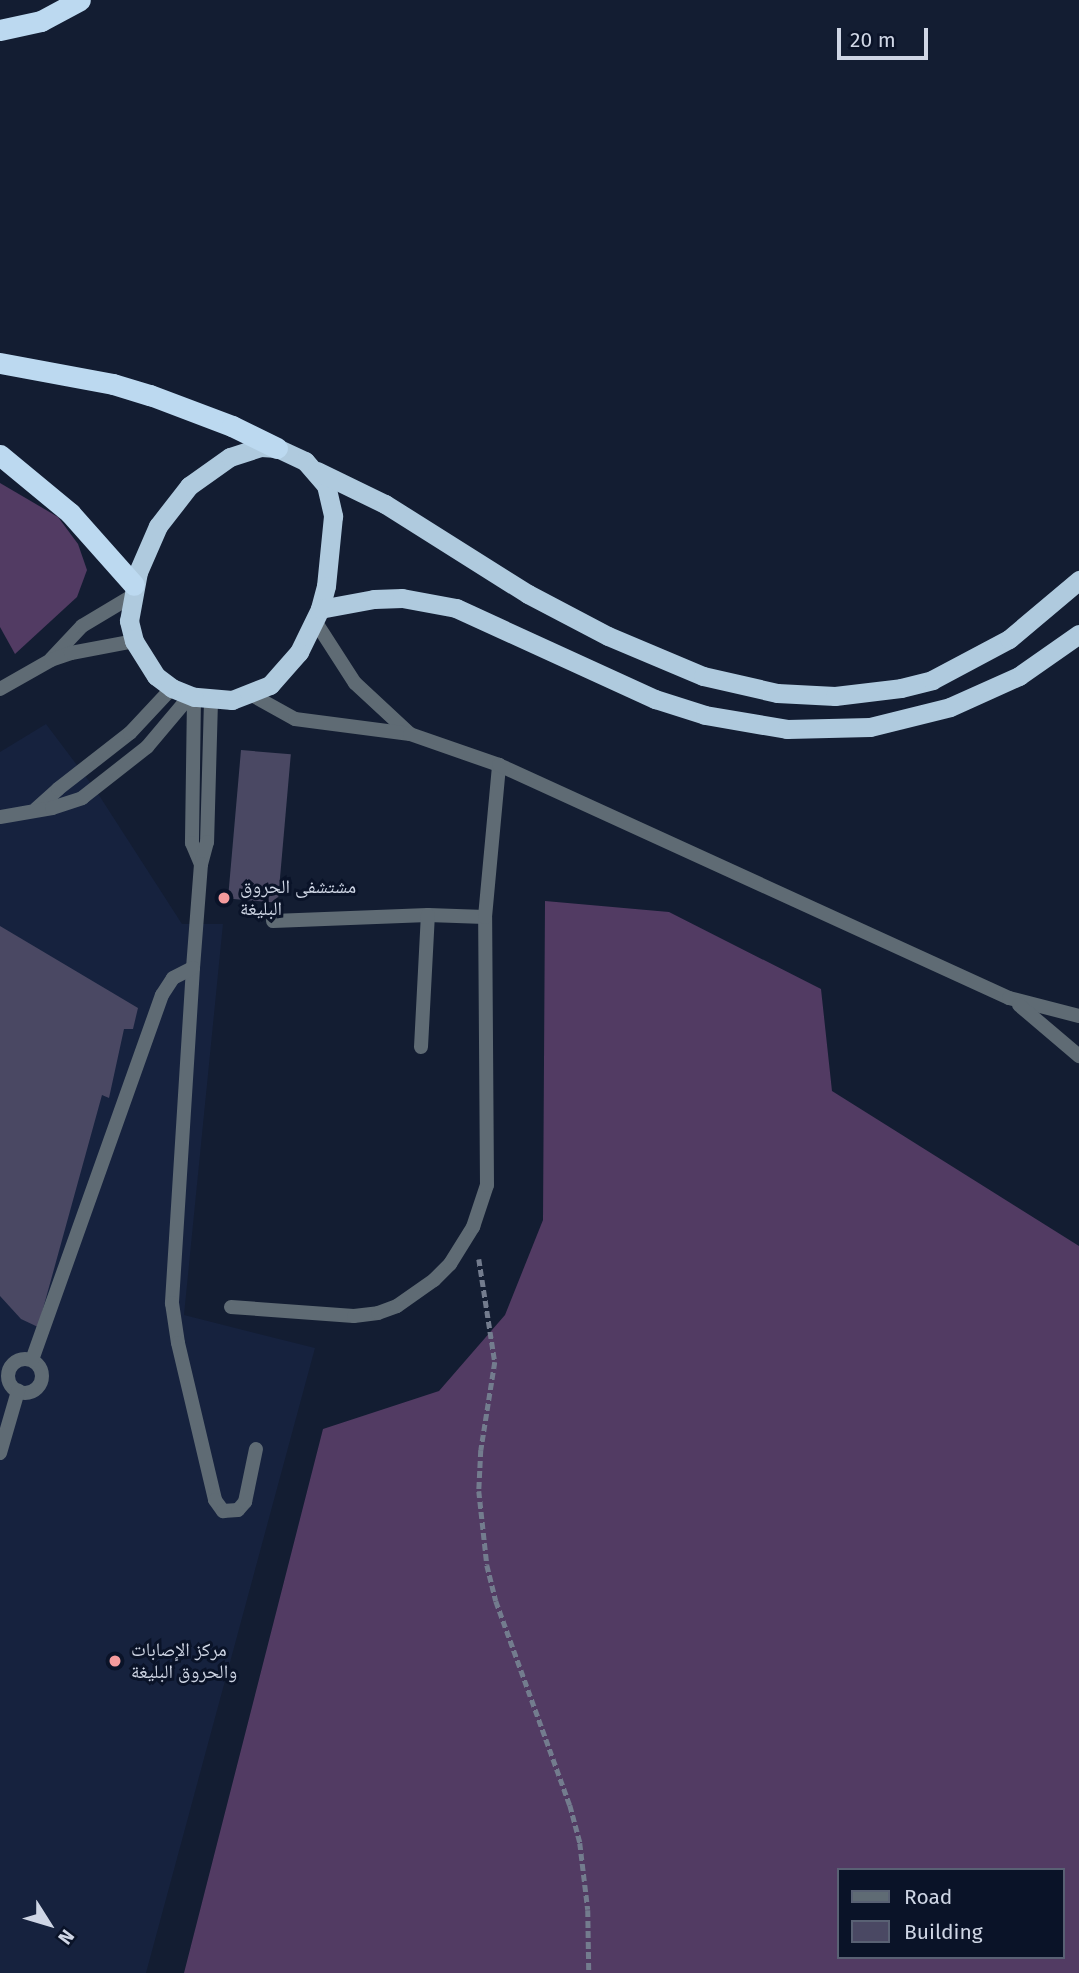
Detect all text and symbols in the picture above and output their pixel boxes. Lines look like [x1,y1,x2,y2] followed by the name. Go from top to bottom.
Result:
[841,14,932,58] scale bar
[850,27,896,53] text: 20 m
[240,876,356,920] place label: مشتشفى الحروق البليغة
[214,888,234,908] marker: مشتشفى الحروق البليغة
[131,1639,237,1683] place label: مركز الإصابات والحروق البليغة
[105,1651,125,1671] marker: مركز الإصابات والحروق البليغة
[838,1868,1065,1959] legend
[904,1884,952,1910] text: Road
[14,1889,84,1959] north arrow
[904,1919,983,1945] text: Building
[53,1925,79,1949] text: N

